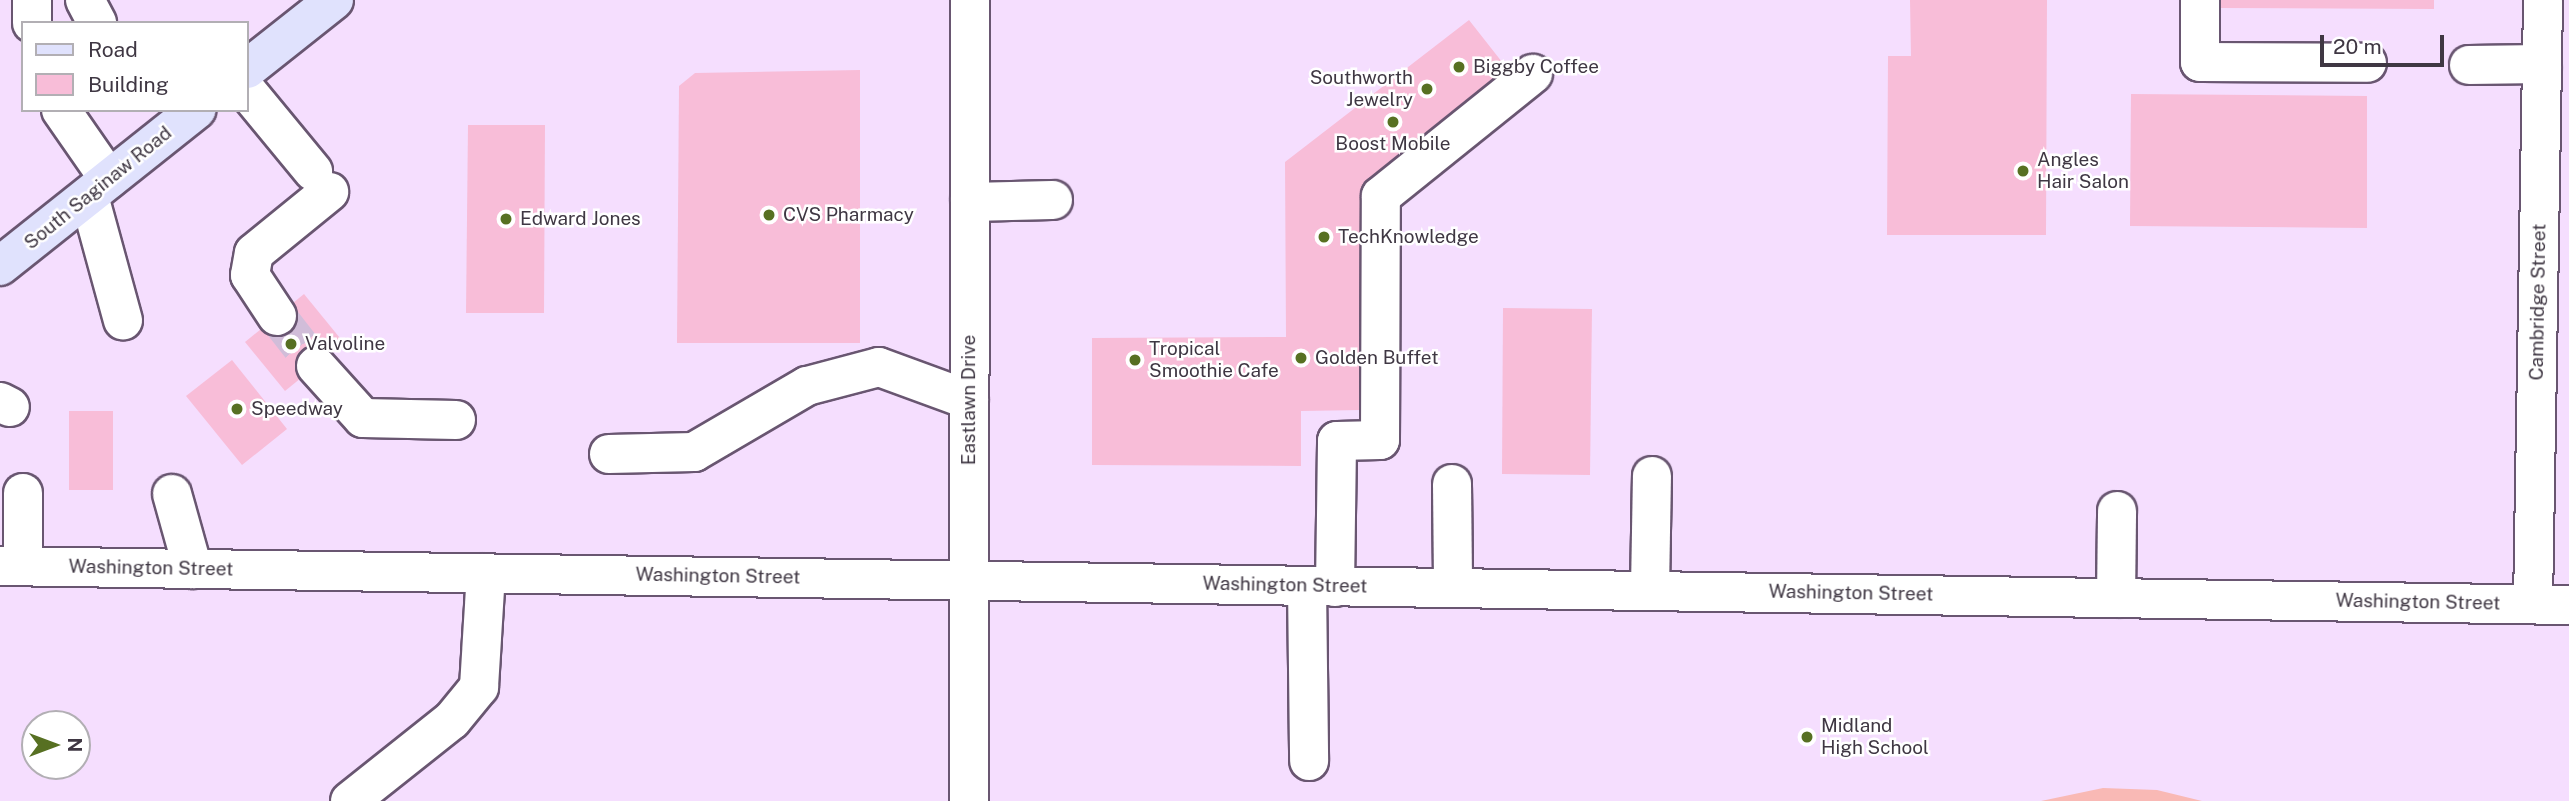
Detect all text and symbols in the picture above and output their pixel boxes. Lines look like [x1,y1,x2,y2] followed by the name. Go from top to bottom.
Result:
[21,21,248,112] legend
[2324,21,2448,65] scale bar
[2333,34,2382,59] text: 20 m
[88,37,138,62] text: Road
[1473,56,1599,78] place label: Biggby Coffee
[1451,59,1467,75] marker: Biggby Coffee
[1310,67,1413,111] place label: Southworth Jewelry
[88,72,169,97] text: Building
[1419,81,1435,97] marker: Southworth Jewelry
[1385,114,1401,130] marker: Boost Mobile
[20,122,176,254] street label: South Saginaw Road
[1335,133,1451,155] place label: Boost Mobile
[2037,149,2129,193] place label: Angles Hair Salon
[2015,163,2031,179] marker: Angles Hair Salon
[783,204,914,226] place label: CVS Pharmacy
[761,207,777,223] marker: CVS Pharmacy
[520,208,641,230] place label: Edward Jones
[498,211,514,227] marker: Edward Jones
[2525,223,2551,381] street label: Cambridge Street
[1338,226,1479,248] place label: TechKnowledge
[1316,229,1332,245] marker: TechKnowledge
[305,333,385,355] place label: Valvoline
[958,335,980,465] street label: Eastlawn Drive
[283,336,299,352] marker: Valvoline
[1149,338,1279,382] place label: Tropical Smoothie Cafe
[1315,347,1439,369] place label: Golden Buffet
[1293,350,1309,366] marker: Golden Buffet
[1127,352,1143,368] marker: Tropical Smoothie Cafe
[251,398,343,420] place label: Speedway
[229,401,245,417] marker: Speedway
[68,555,234,581] street label: Washington Street
[635,563,801,589] street label: Washington Street
[1202,572,1368,598] street label: Washington Street
[1768,580,1934,606] street label: Washington Street
[2335,589,2501,615] street label: Washington Street
[21,710,91,780] north arrow
[1821,715,1929,759] place label: Midland High School
[1799,729,1815,745] marker: Midland High School
[64,738,86,752] text: N

